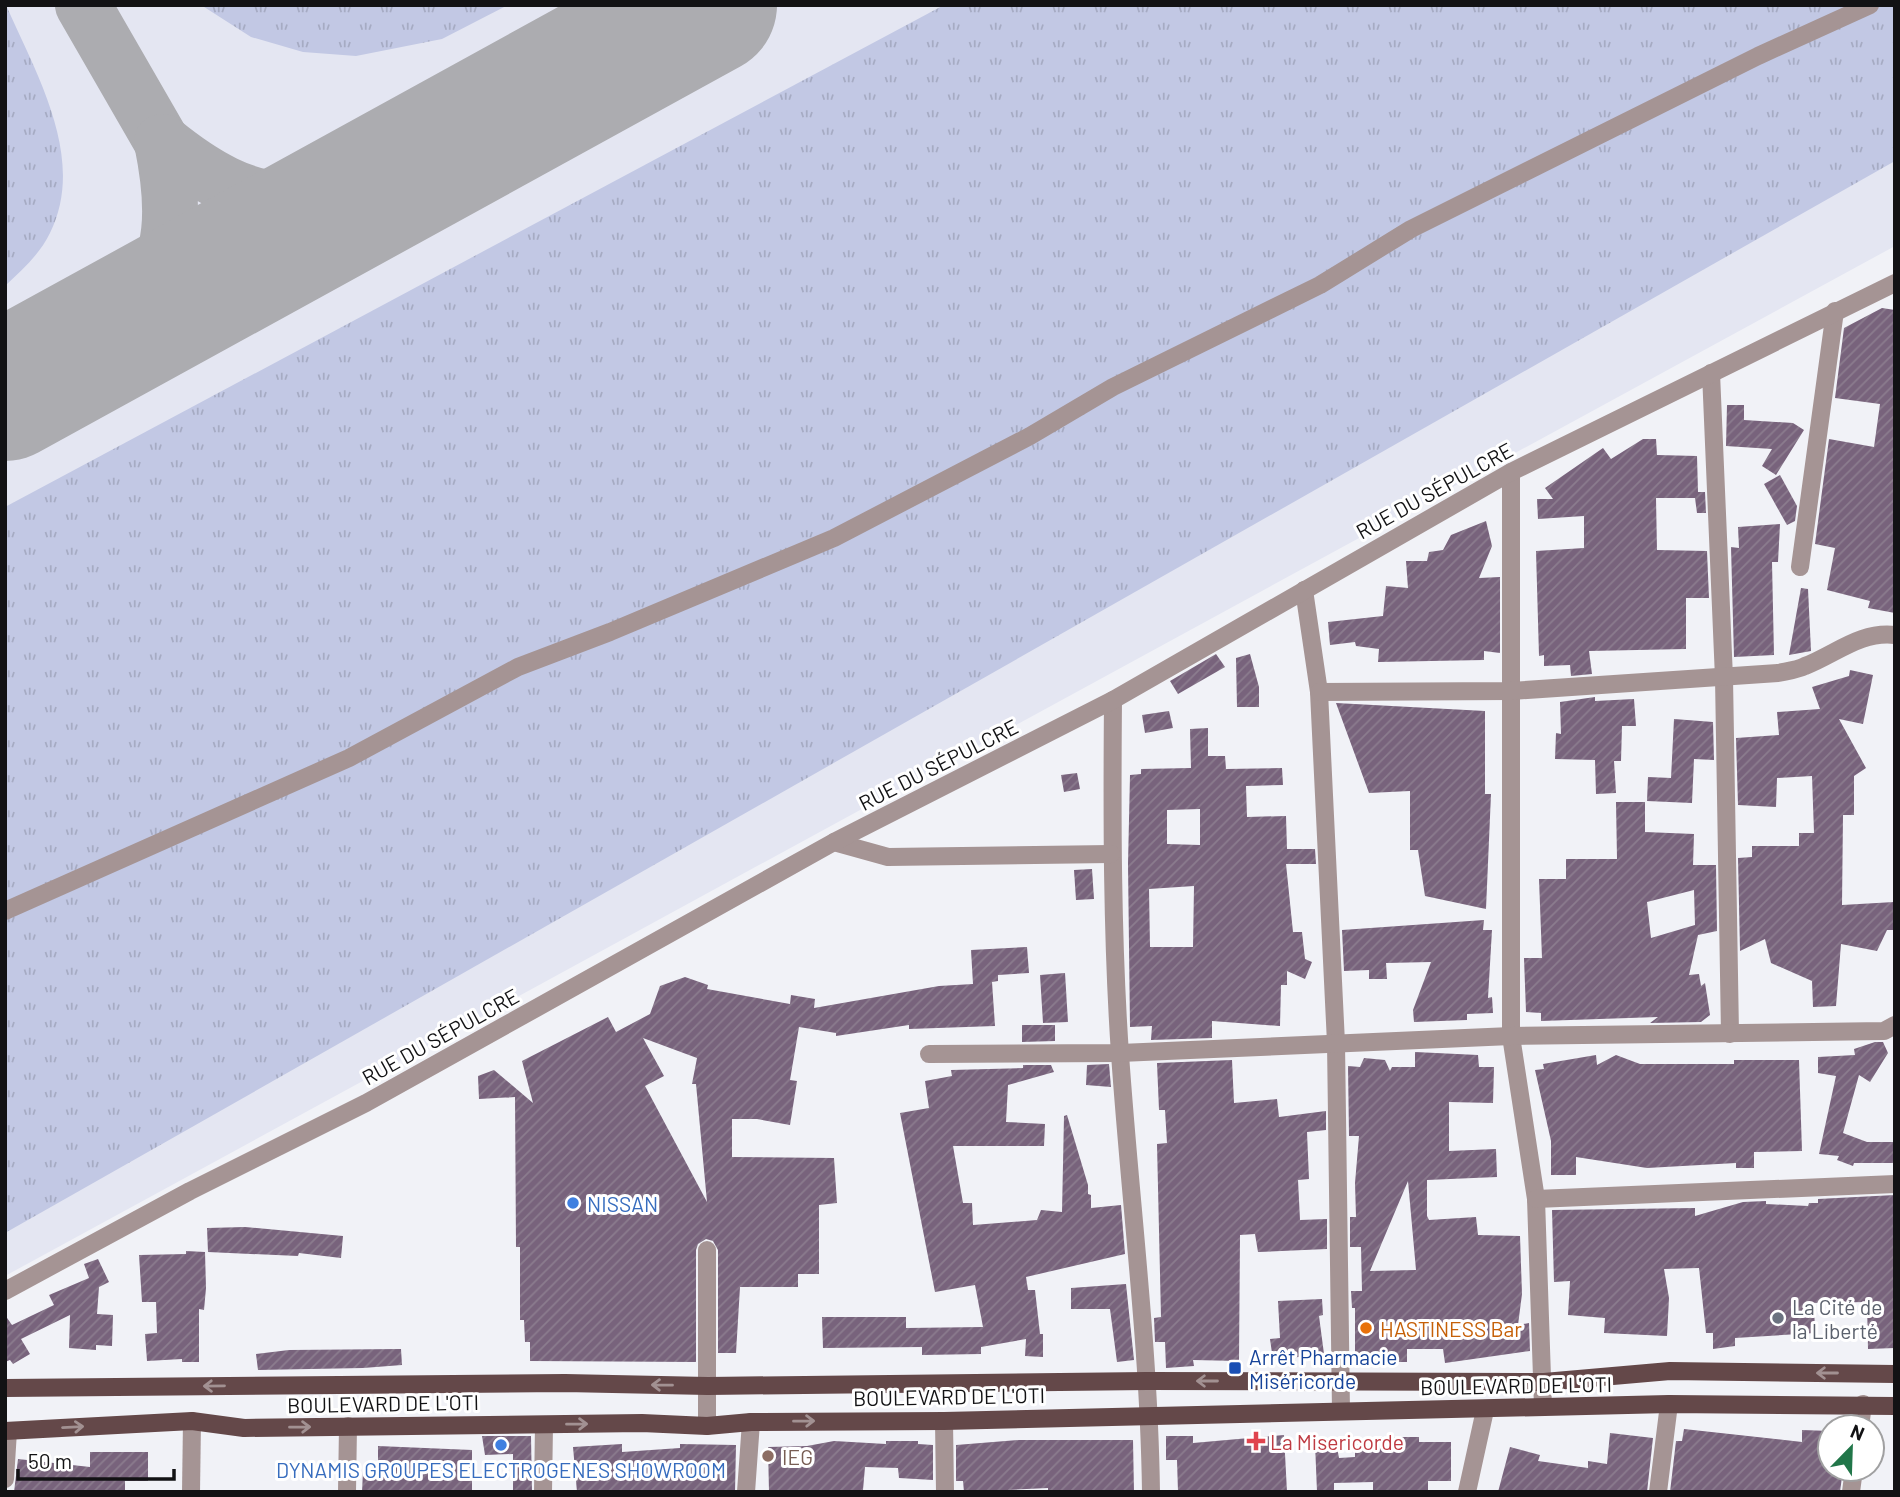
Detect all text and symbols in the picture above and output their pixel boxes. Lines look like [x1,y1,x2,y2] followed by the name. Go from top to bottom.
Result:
[1351,437,1517,543] street label: RUE DU SÉPULCRE
[854,713,1022,815] street label: RUE DU SÉPULCRE
[357,983,523,1089] street label: RUE DU SÉPULCRE
[587,1191,658,1216] place label: NISSAN
[565,1195,581,1211] marker: NISSAN
[1792,1294,1882,1343] place label: La Cité de la Liberté
[1770,1310,1786,1326] marker: La Cité de la Liberté
[1380,1316,1522,1341] place label: HASTINESS Bar
[1358,1320,1374,1336] marker: HASTINESS Bar
[1249,1344,1398,1393] place label: Arrêt Pharmacie Miséricorde
[1227,1360,1243,1376] marker: Arrêt Pharmacie Miséricorde
[1815,1366,1838,1380] one-way arrow
[1420,1371,1612,1399] street label: BOULEVARD DE L'OTI
[1196,1374,1219,1388] one-way arrow
[650,1378,673,1392] one-way arrow
[202,1379,225,1393] one-way arrow
[853,1382,1045,1410] street label: BOULEVARD DE L'OTI
[287,1389,479,1417] street label: BOULEVARD DE L'OTI
[1816,1413,1886,1483] north arrow
[792,1414,815,1428] one-way arrow
[565,1417,588,1431] one-way arrow
[1848,1419,1868,1445] text: N
[62,1420,84,1433] one-way arrow
[289,1420,312,1433] one-way arrow
[1270,1429,1404,1454] place label: La Misericorde
[1248,1433,1264,1449] marker: La Misericorde
[493,1437,509,1453] marker: DYNAMIS GROUPES ELECTROGENES SHOWROOM
[18,1438,173,1482] scale bar
[782,1444,813,1469] place label: IEG
[28,1448,72,1473] text: 50 m
[760,1448,776,1464] marker: IEG
[276,1457,726,1482] place label: DYNAMIS GROUPES ELECTROGENES SHOWROOM

